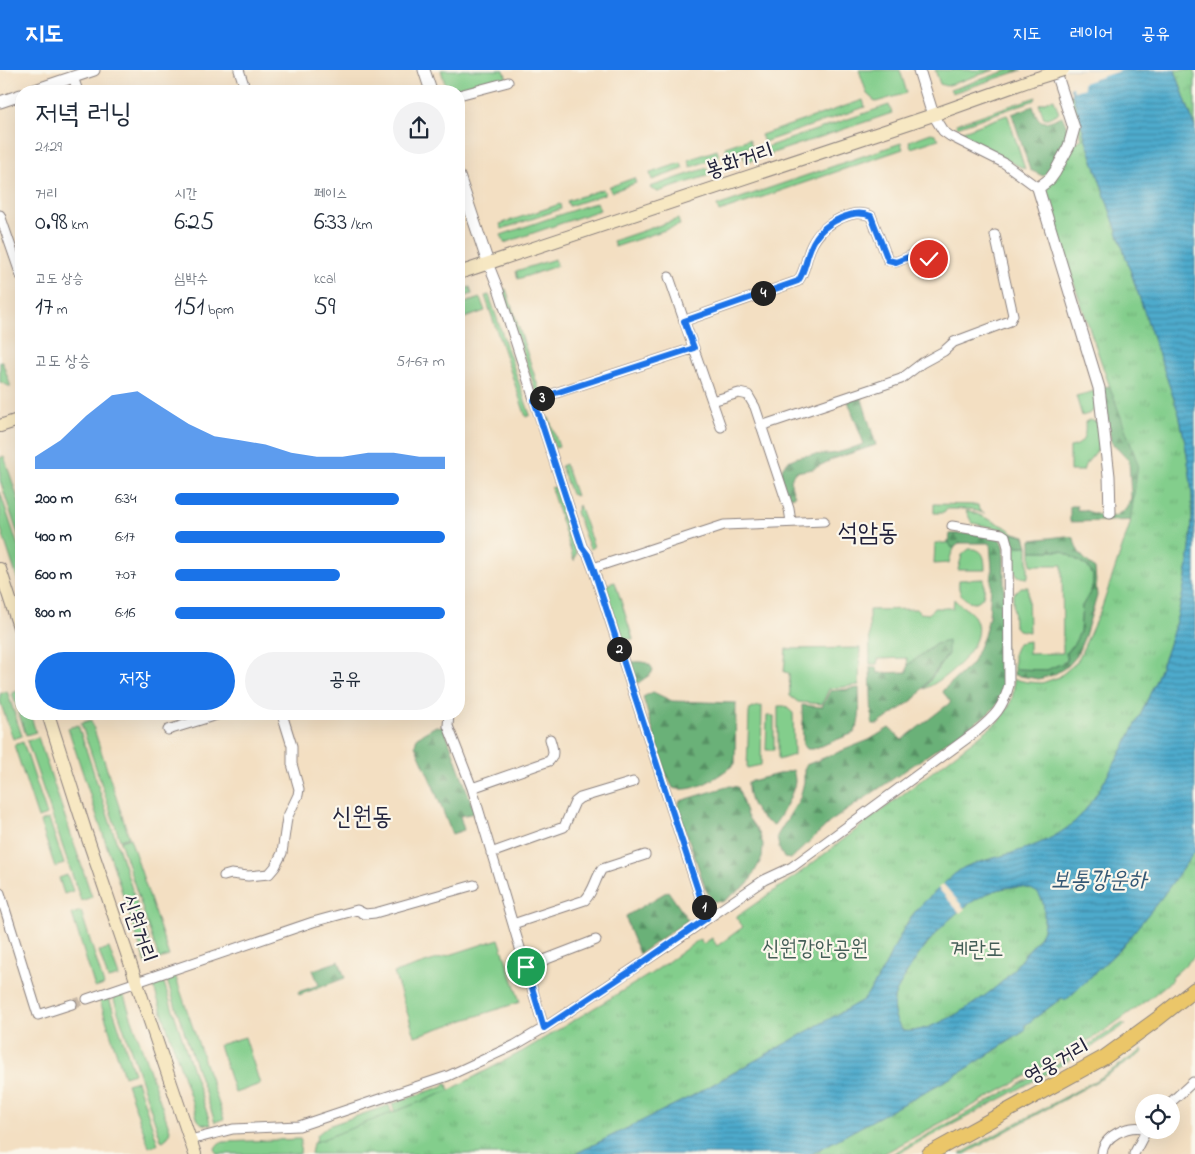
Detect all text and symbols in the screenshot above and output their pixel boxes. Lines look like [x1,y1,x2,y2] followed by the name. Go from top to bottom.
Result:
[25,18,64,53] text: 지도
[1013,22,1042,48] text: 지도
[1070,22,1113,48] text: 레이어
[1141,22,1170,48] text: 공유
[35,95,132,136] text: 저녁 러닝
[393,102,445,154] button: share
[35,135,62,159] text: 21:29
[701,136,779,188] street label: 봉화거리
[35,184,58,205] text: 거리
[174,184,197,205] text: 시간
[314,184,347,205] text: 페이스
[35,205,68,241] text: 0.98
[174,205,214,241] text: 6:25
[314,205,347,241] text: 6:33
[68,215,88,236] text: km
[347,215,372,236] text: /km
[908,238,950,280] pin
[915,245,943,273] icon: check
[35,269,84,290] text: 고도 상승
[174,269,208,290] text: 심박수
[314,269,336,290] text: kcal
[750,280,776,306] pin: 4
[761,283,766,304] text: 4
[35,290,53,326] text: 17
[174,290,205,326] text: 151
[314,290,335,326] text: 59
[53,300,68,321] text: m
[205,300,234,321] text: bpm
[35,350,91,374] text: 고도 상승
[396,350,445,374] text: 51–67 m
[530,386,554,410] pin: 3
[540,388,545,409] text: 3
[35,487,73,511] text: 200 m
[115,487,137,511] text: 6:34
[838,516,898,552] district label: 석암동
[35,525,72,549] text: 400 m
[115,525,135,549] text: 6:17
[35,563,72,587] text: 600 m
[115,563,136,587] text: 7:07
[35,601,71,625] text: 800 m
[115,601,136,625] text: 6:16
[606,636,632,662] pin: 2
[616,639,623,660] text: 2
[35,652,235,710] button: 저장
[245,652,445,710] button: 공유
[332,800,392,836] district label: 신원동
[1051,864,1149,899] water label: 보통강운하
[111,890,164,968] street label: 신원거리
[692,894,716,920] pin: 1
[702,897,707,918] text: 1
[762,934,868,966] park label: 신원강안공원
[950,935,1004,967] park label: 계란도
[505,946,547,988] pin
[512,953,540,981] icon: arrive
[1019,1031,1096,1094] street label: 영웅거리
[1135,1094,1180,1139] map controls
[1135,1094,1180,1139] button: locate

